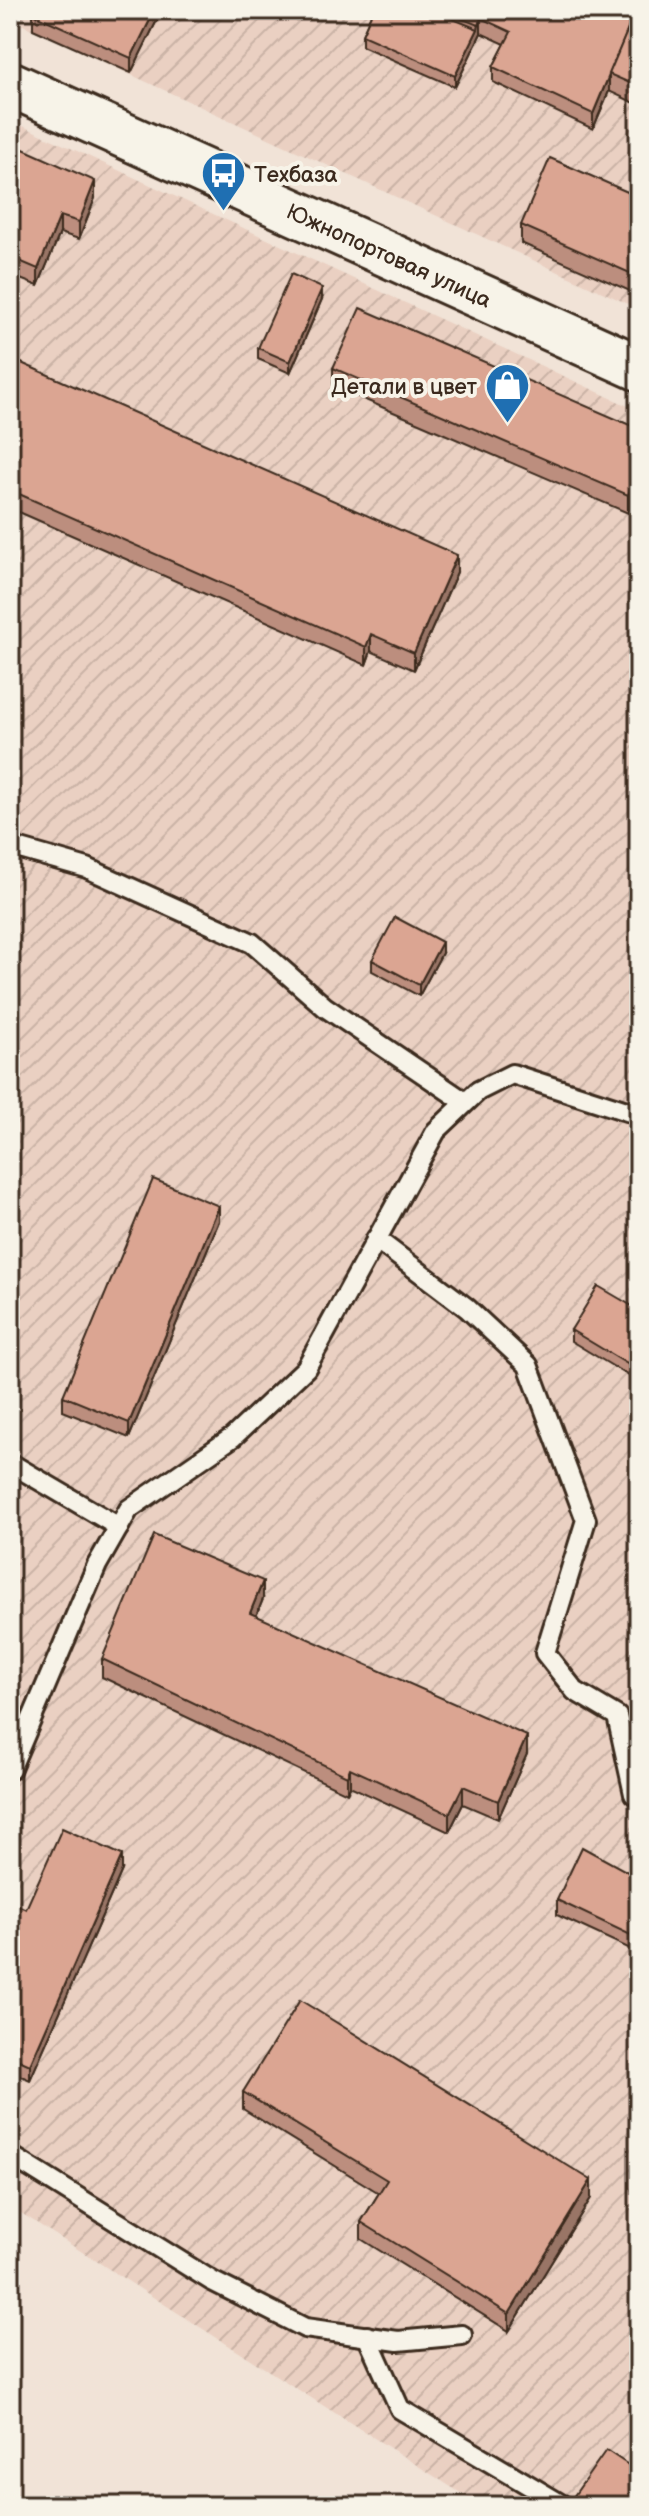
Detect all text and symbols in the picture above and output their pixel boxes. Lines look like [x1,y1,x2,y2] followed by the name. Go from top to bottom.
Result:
[199,150,247,213] bus stop icon: Техбаза
[254,162,338,189] place label: Техбаза
[282,199,495,315] street label: Южнопортовая улица
[484,362,532,425] shop icon: Детали в цвет
[331,374,478,401] place label: Детали в цвет

